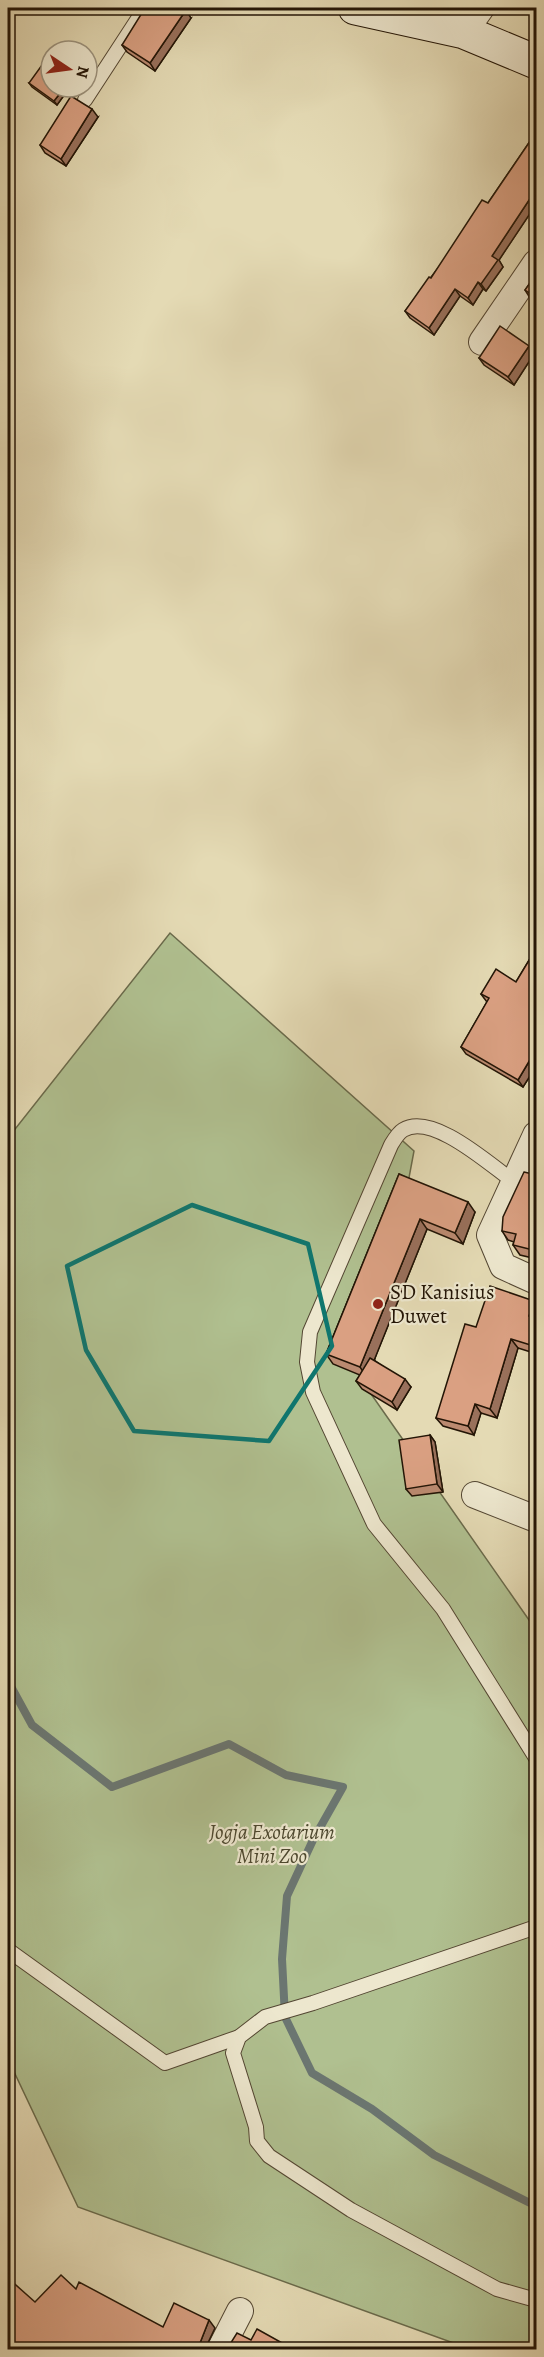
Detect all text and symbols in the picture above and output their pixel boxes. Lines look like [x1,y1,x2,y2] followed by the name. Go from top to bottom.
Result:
[39,39,99,99] north arrow
[71,64,95,81] text: N
[390,1278,494,1330] place label: SD Kanisius Duwet
[371,1297,385,1311] marker: SD Kanisius Duwet
[208,1818,335,1870] park label: Jogja Exotarium Mini Zoo

